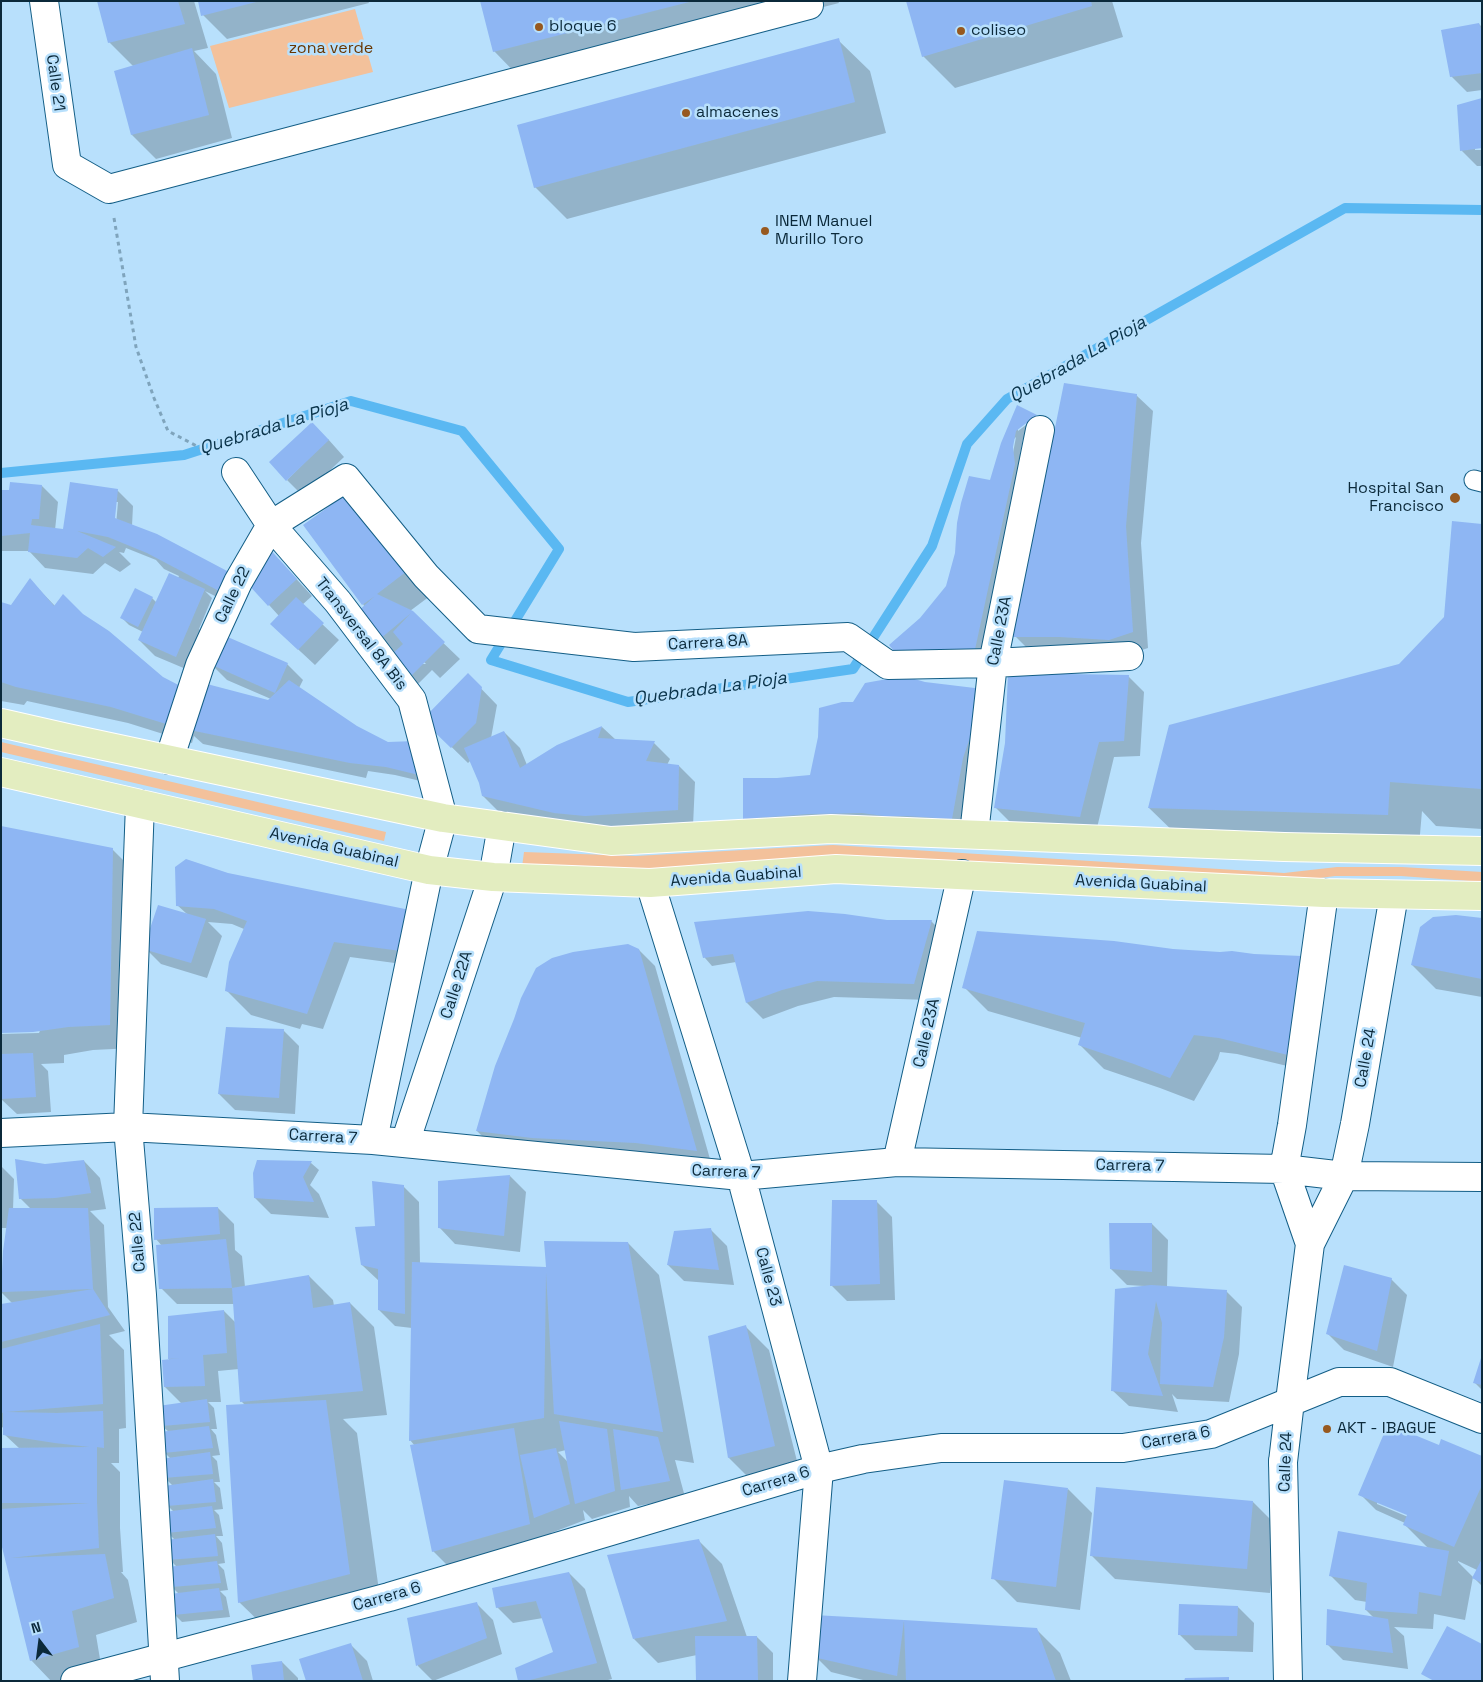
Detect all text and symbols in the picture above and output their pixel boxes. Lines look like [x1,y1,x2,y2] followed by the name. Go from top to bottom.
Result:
[549,17,617,37] place label: bloque 6
[533,21,545,33] marker: bloque 6
[971,21,1026,41] place label: coliseo
[955,25,967,37] marker: coliseo
[289,39,373,59] park label: zona verde
[42,53,68,113] street label: Calle 21
[696,103,779,123] place label: almacenes
[680,107,692,119] marker: almacenes
[775,212,872,250] place label: INEM Manuel Murillo Toro
[759,225,771,237] marker: INEM Manuel Murillo Toro
[1006,312,1150,408] water label: Quebrada La Pioja
[197,394,351,460] water label: Quebrada La Pioja
[1348,479,1444,517] place label: Hospital San Francisco
[1448,491,1462,505] marker: Hospital San Francisco
[211,564,255,626] street label: Calle 22
[311,574,411,694] street label: Transversal 8A Bis
[984,595,1016,667] street label: Calle 23A
[668,631,748,655] street label: Carrera 8A
[632,668,788,710] water label: Quebrada La Pioja
[268,824,400,872] street label: Avenida Guabinal
[670,863,802,891] street label: Avenida Guabinal
[1075,871,1207,897] street label: Avenida Guabinal
[437,949,477,1021] street label: Calle 22A
[910,997,944,1069] street label: Calle 23A
[1351,1027,1381,1089] street label: Calle 24
[288,1126,358,1148] street label: Carrera 7
[1095,1156,1165,1176] street label: Carrera 7
[691,1161,761,1183] street label: Carrera 7
[126,1211,150,1273] street label: Calle 22
[751,1245,785,1309] street label: Calle 23
[1337,1419,1436,1439] place label: AKT - IBAGUE
[1140,1423,1212,1453] street label: Carrera 6
[1321,1423,1333,1435] marker: AKT - IBAGUE
[1275,1432,1297,1492] street label: Calle 24
[740,1463,812,1501] street label: Carrera 6
[351,1578,423,1616] street label: Carrera 6
[15,1617,65,1667] north arrow
[29,1618,43,1637] text: N

